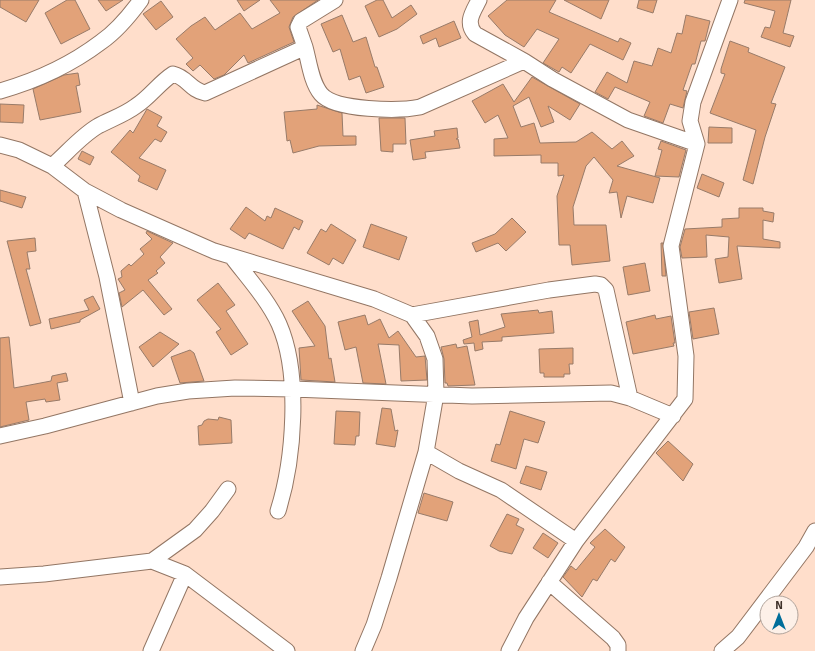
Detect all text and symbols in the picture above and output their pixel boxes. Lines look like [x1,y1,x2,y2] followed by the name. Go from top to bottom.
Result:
[759,595,799,635] north arrow
[775,599,783,612] text: N

